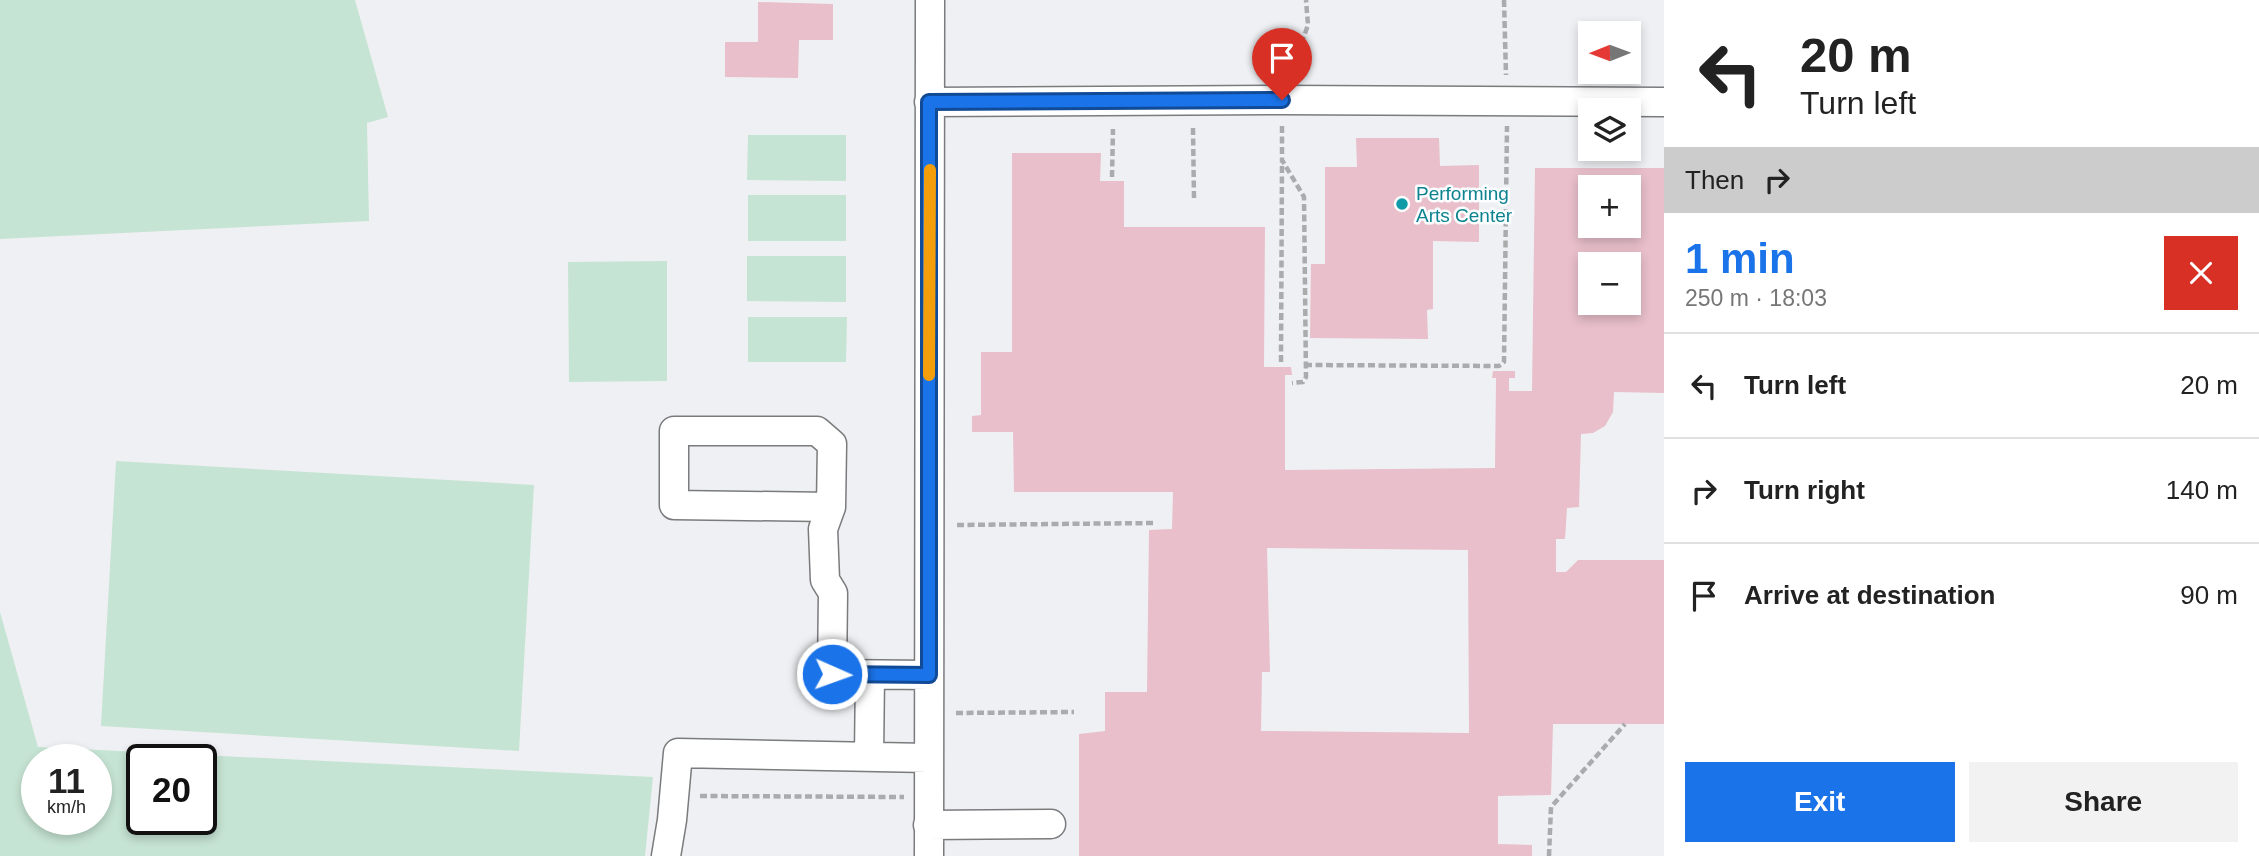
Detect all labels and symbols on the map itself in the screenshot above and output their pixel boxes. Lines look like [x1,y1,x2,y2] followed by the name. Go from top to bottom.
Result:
[1578,21,1642,84] north arrow
[1252,28,1312,100] pin
[1416,183,1513,226] place label: Performing Arts Center
[1394,196,1410,212] marker: Performing Arts Center
[795,637,869,711] position arrow
[126,744,217,835] speed limit sign: 20

